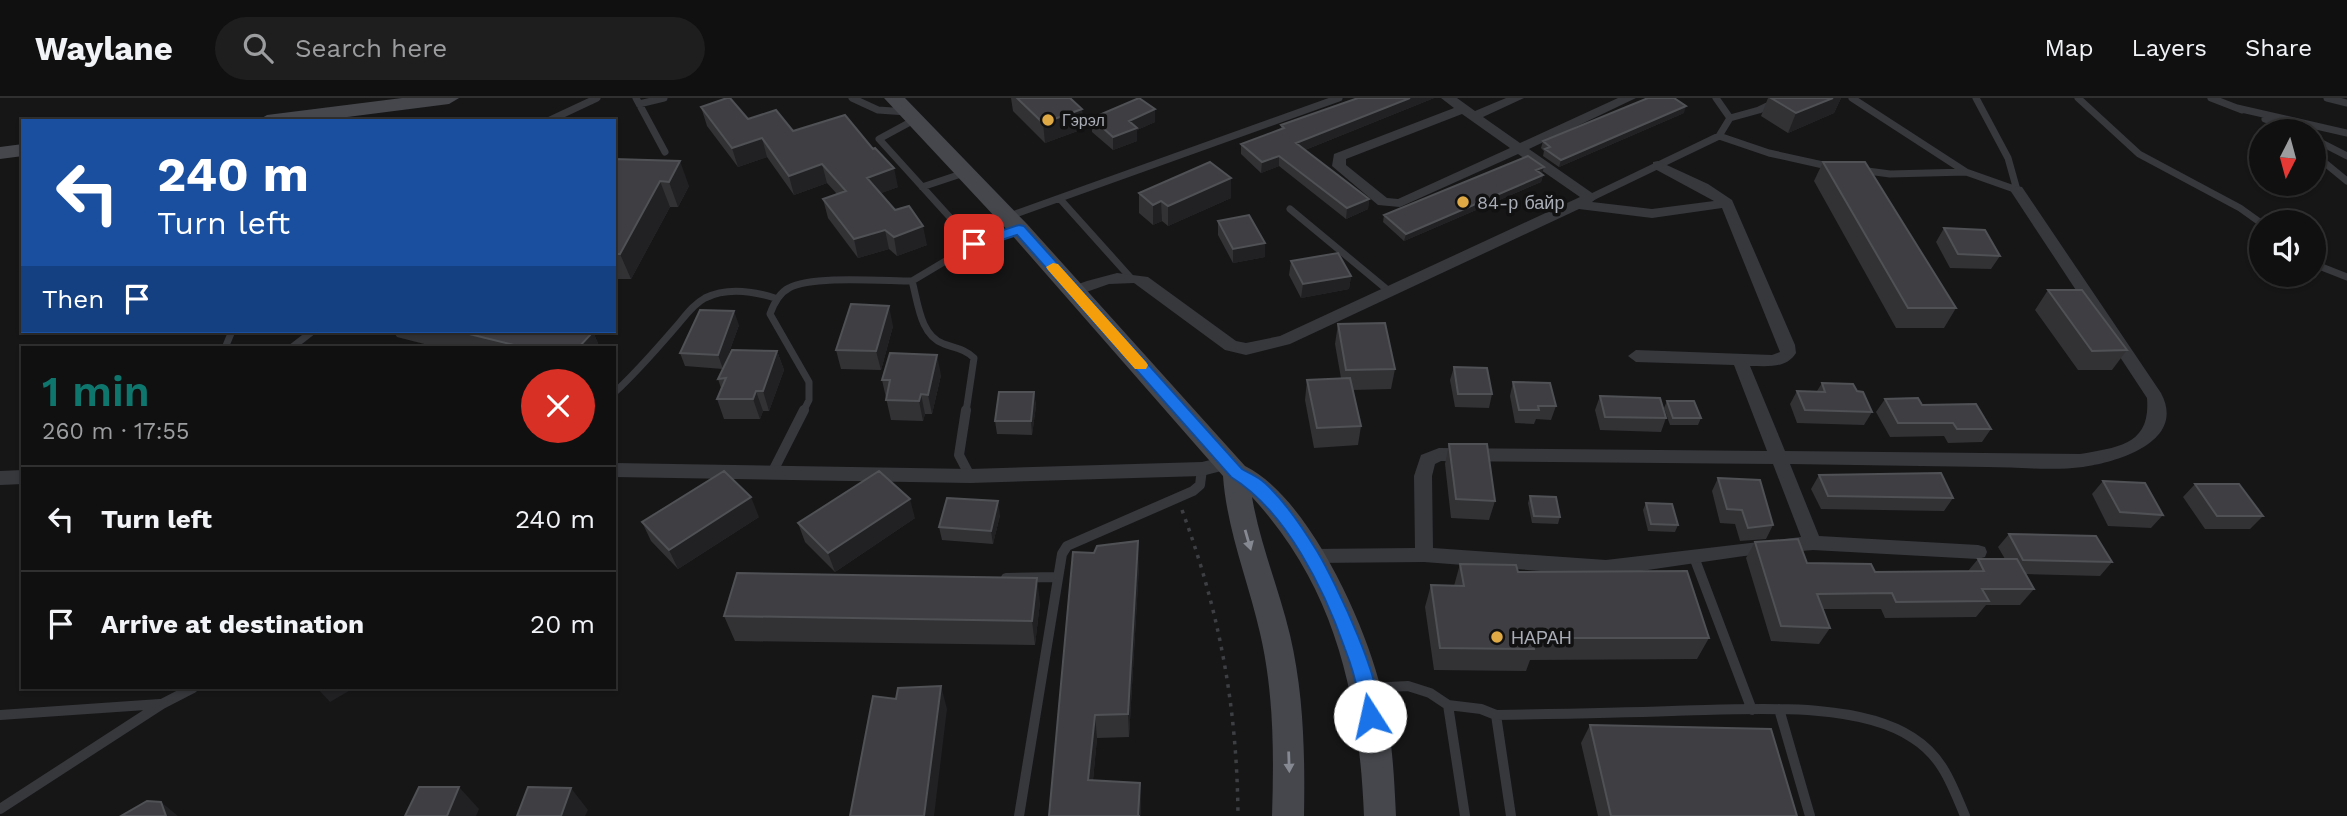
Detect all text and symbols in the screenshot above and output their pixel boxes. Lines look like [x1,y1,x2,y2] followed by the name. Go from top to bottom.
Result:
[215,17,705,80] search box
[35,29,173,68] text: Waylane
[239,29,277,67] icon: search
[295,33,447,63] text: Search here
[2045,34,2093,62] text: Map
[2131,34,2207,62] text: Layers
[2245,34,2312,62] text: Share
[1062,111,1105,130] place label: Гэрэл
[1040,112,1056,128] marker: Гэрэл
[2249,119,2326,196] north arrow
[2249,119,2326,287] map controls
[157,145,309,203] text: 240 m
[42,147,133,238] icon: left
[1477,192,1564,213] place label: 84-р байр
[1455,194,1471,210] marker: 84-р байр
[157,204,290,242] text: Turn left
[2249,210,2326,287] button: sound
[944,214,1004,274] pin
[955,225,993,263] icon: arrive
[118,280,156,318] icon: arrive
[42,284,104,314] text: Then
[42,367,150,416] text: 1 min
[521,369,595,443] button: close
[42,418,189,445] text: 260 m · 17:55
[42,500,80,538] icon: left
[101,504,212,534] text: Turn left
[515,504,595,534] text: 240 m
[1243,529,1254,551] one-way arrow
[42,605,80,643] icon: arrive
[101,609,364,639] text: Arrive at destination
[530,609,595,639] text: 20 m
[1511,627,1572,648] place label: НАРАН
[1489,629,1505,645] marker: НАРАН
[1333,679,1407,753] position arrow
[1283,752,1294,774] one-way arrow

